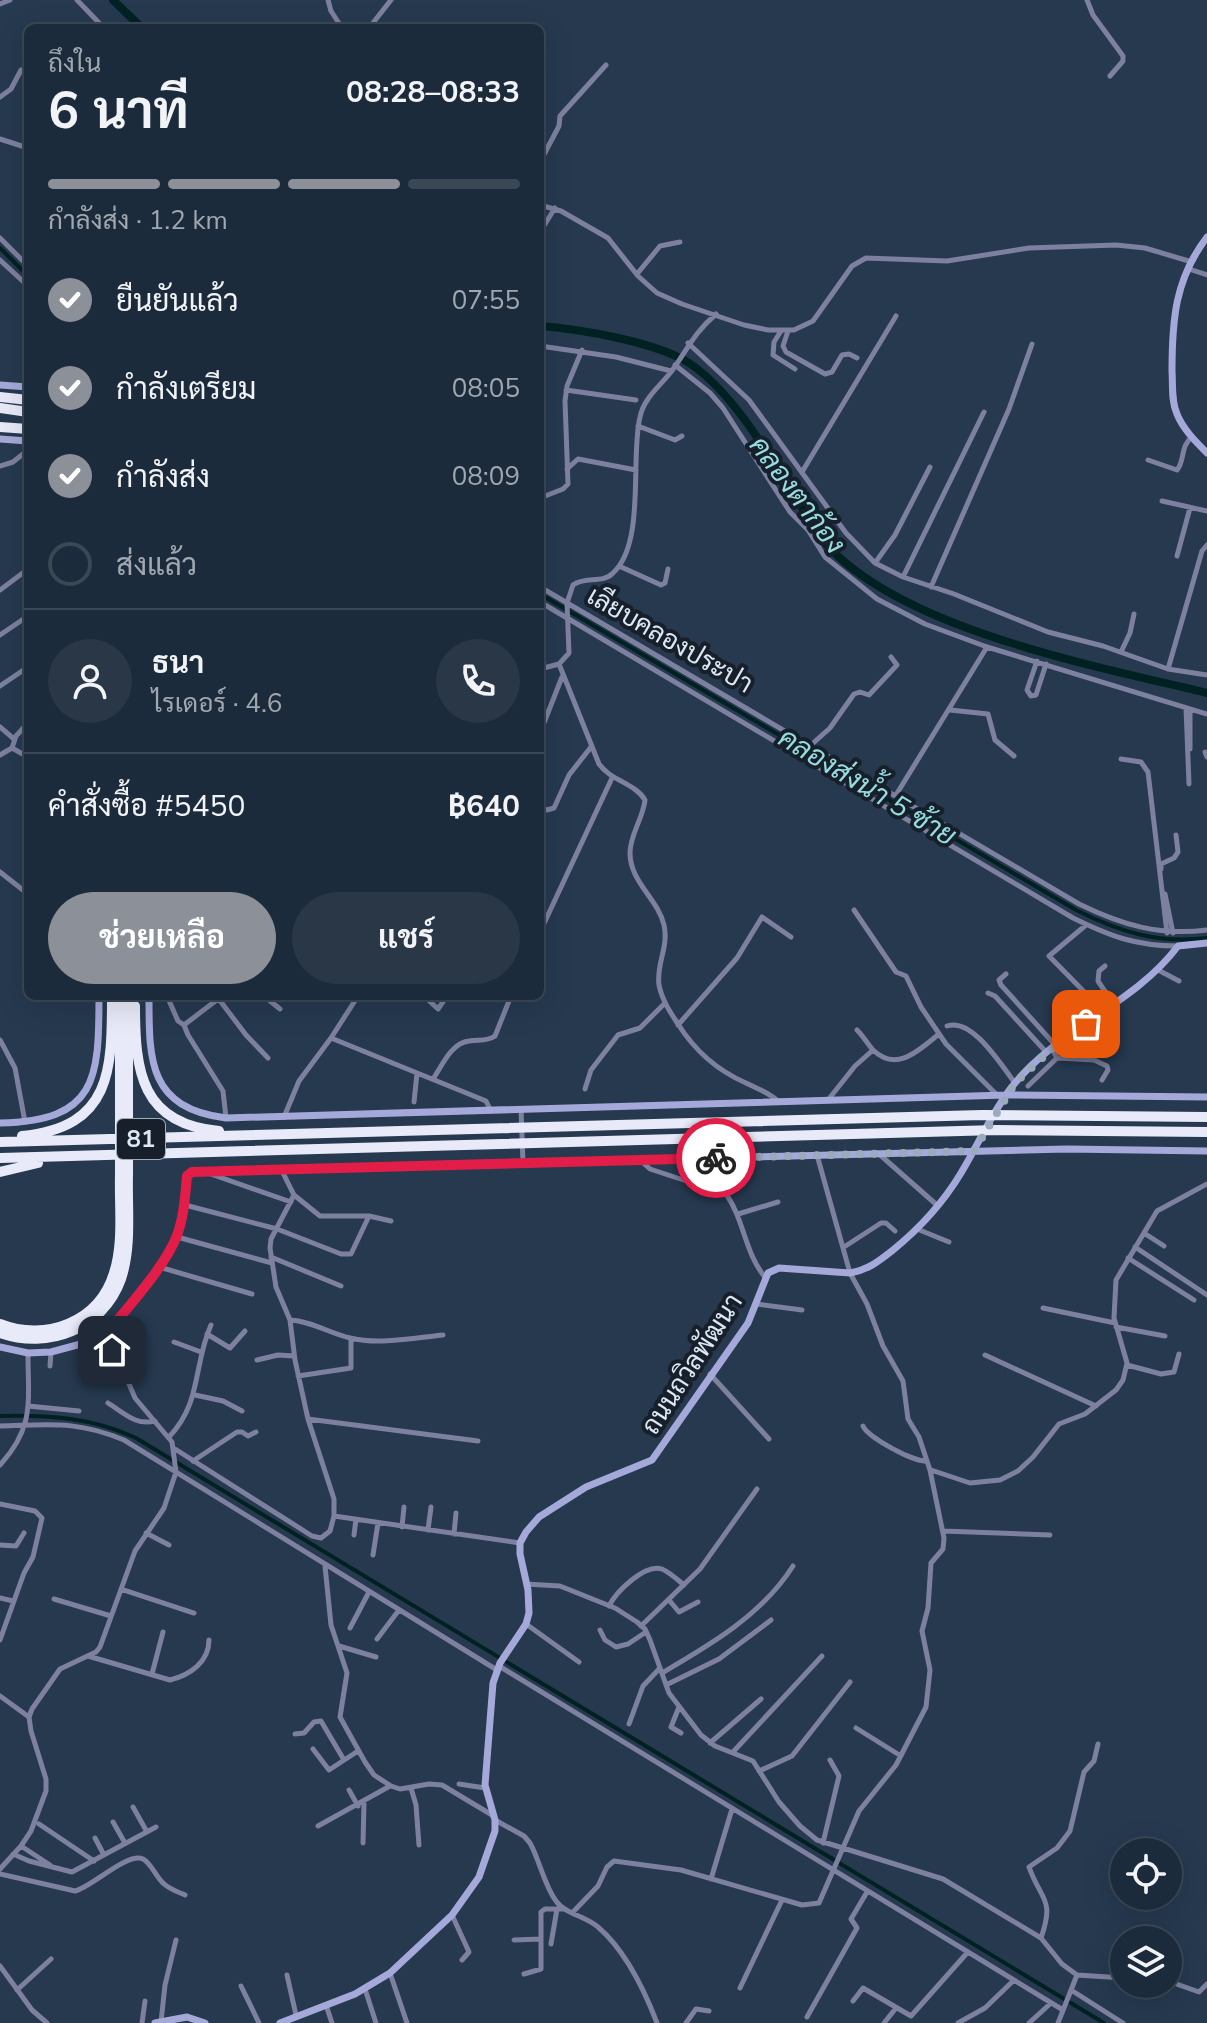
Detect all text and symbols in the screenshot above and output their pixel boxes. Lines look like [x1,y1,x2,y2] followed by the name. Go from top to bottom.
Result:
[48,46,101,81] text: ถึงใน
[346,72,520,113] text: 08:28–08:33
[48,75,189,146] text: 6 นาที
[48,203,228,238] text: กำลังส่ง · 1.2 km
[48,278,92,322] icon: check
[116,281,239,322] text: ยืนยันแล้ว
[452,283,520,318] text: 07:55
[48,366,92,410] icon: check
[116,369,256,410] text: กำลังเตรียม
[452,371,520,406] text: 08:05
[740,428,855,562] water label: คลองตาก้อง
[48,454,92,498] icon: check
[116,457,210,498] text: กำลังส่ง
[452,459,520,494] text: 08:09
[116,545,197,586] text: ส่งแล้ว
[581,578,759,702] street label: เลียบคลองประปา
[48,639,132,723] button: person
[436,639,520,723] button: phone
[152,643,204,684] text: ธนา
[152,686,282,721] text: ไรเดอร์ · 4.6
[771,714,966,855] water label: คลองส่งน้ำ 5 ซ้าย
[48,786,245,827] text: คำสั่งซื้อ #5450
[448,786,520,827] text: ฿640
[48,892,276,984] button: ช่วยเหลือ
[292,892,520,984] button: แชร์
[1052,990,1120,1058] pin
[1064,1002,1108,1046] icon: bag
[676,1118,756,1198] courier
[117,1119,165,1159] road number: 81
[694,1136,738,1180] icon: bike
[633,1287,751,1441] street label: ถนนถวิลพัฒนา
[78,1316,146,1384] pin
[90,1328,134,1372] icon: home
[1110,1838,1182,1998] map controls
[1110,1838,1182,1910] button: locate
[1110,1926,1182,1998] button: layers

